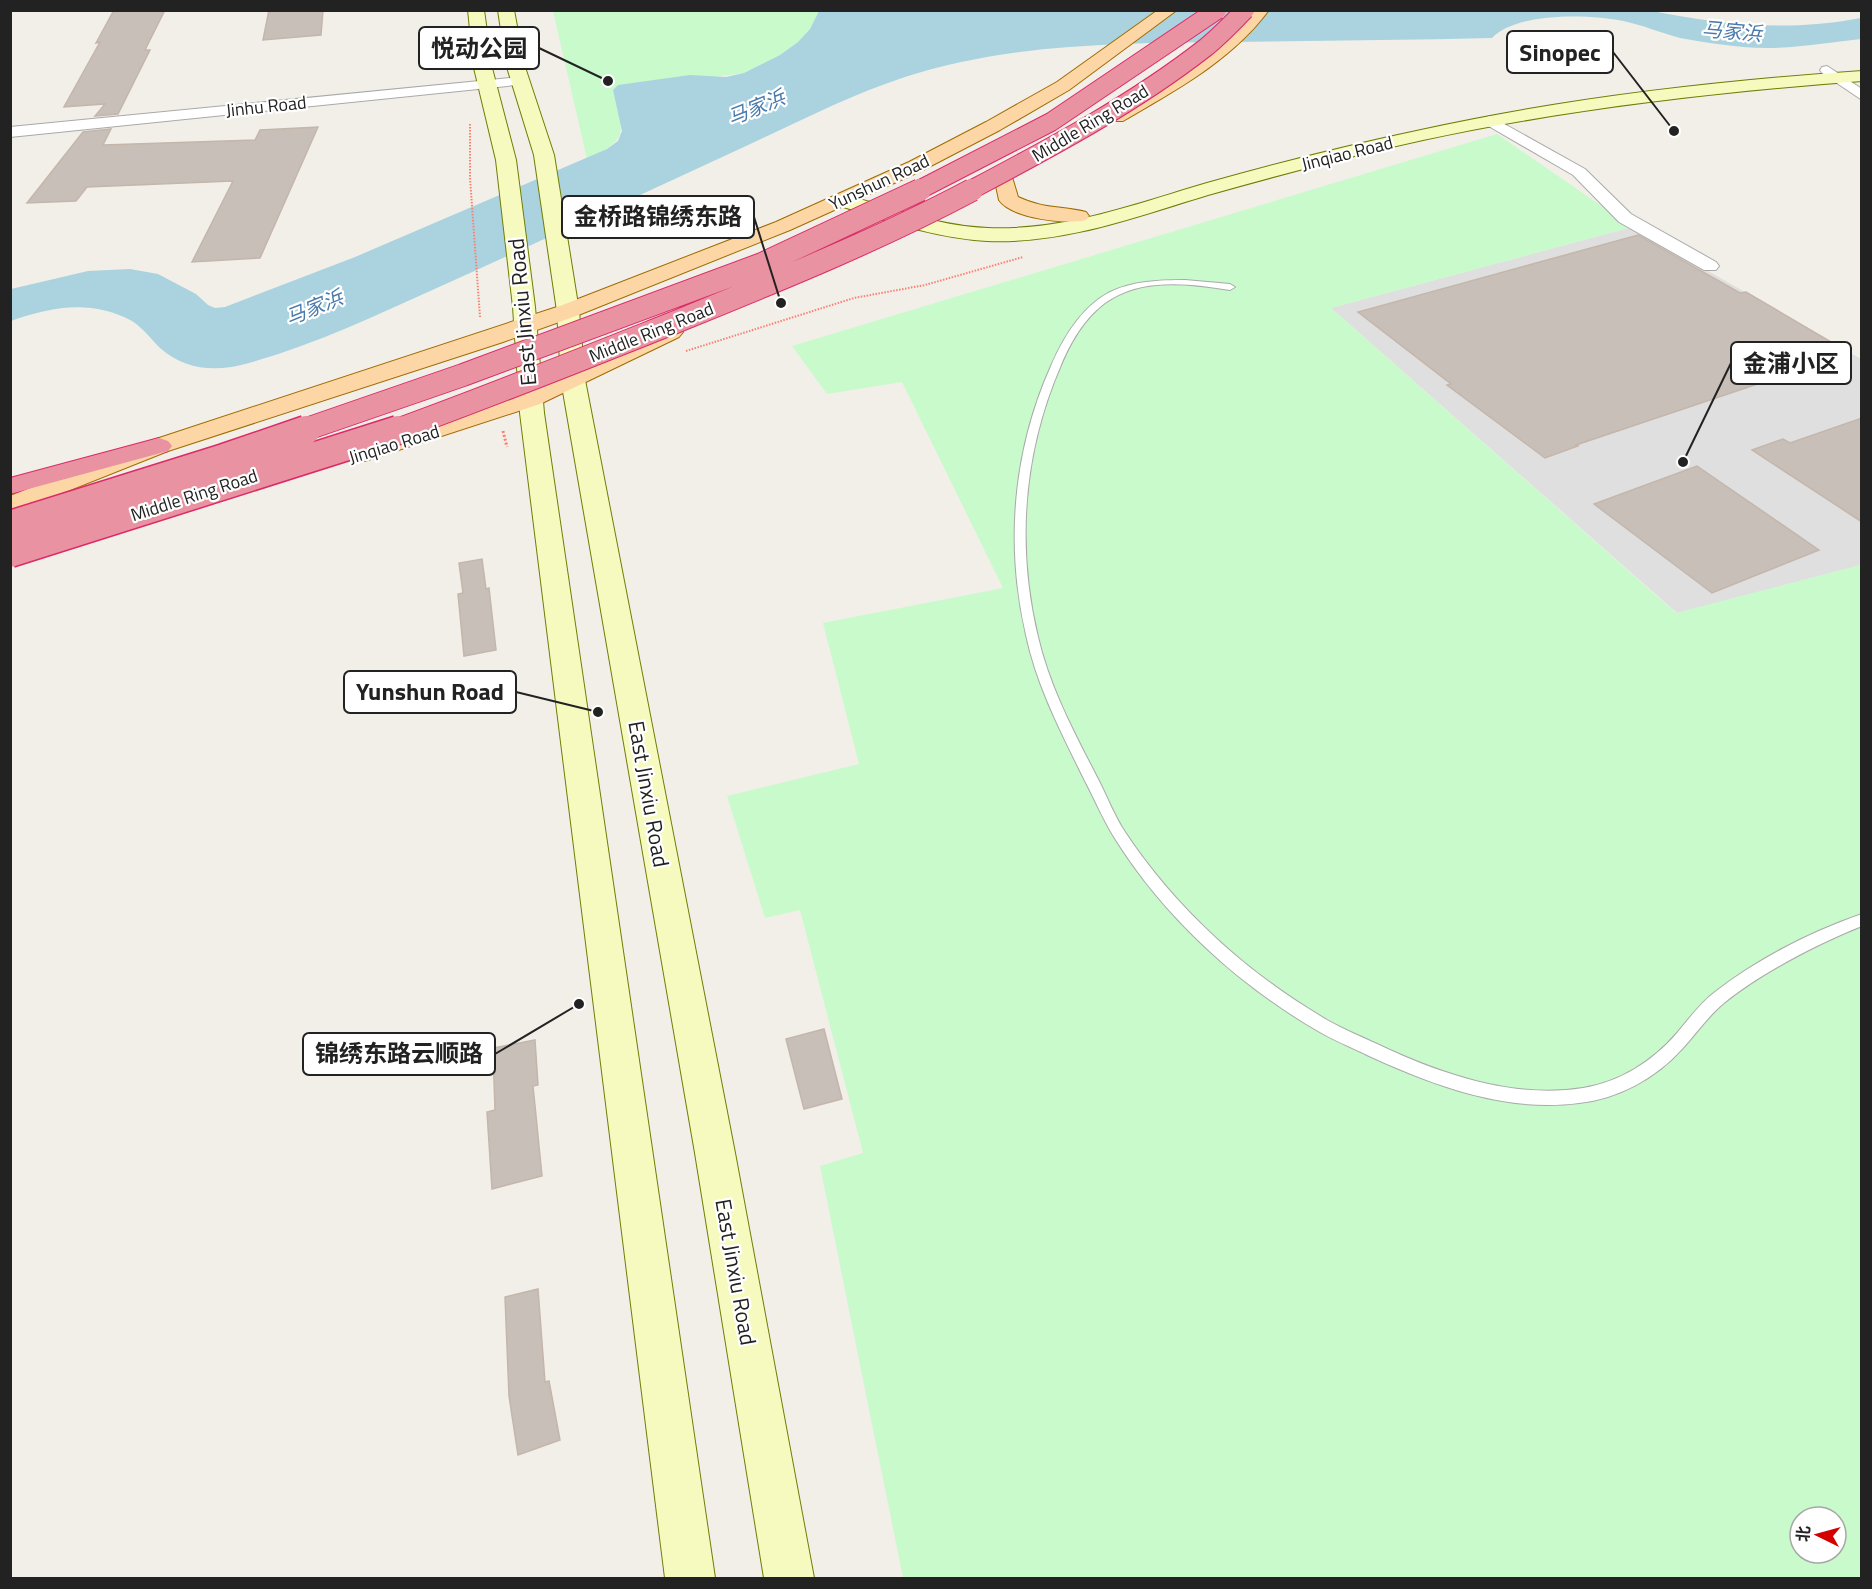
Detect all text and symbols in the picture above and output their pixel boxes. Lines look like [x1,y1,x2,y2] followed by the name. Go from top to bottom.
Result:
[1701,13,1765,49] water label: 马家浜
[419,27,539,69] callout: 悦动公园
[431,30,527,66] text: 悦动公园
[1507,31,1613,73] callout: Sinopec
[1519,34,1601,70] text: Sinopec
[1026,77,1154,169] street label: Middle Ring Road
[722,81,791,133] water label: 马家浜
[224,88,308,124] street label: Jinhu Road
[1298,129,1396,177] street label: Jinqiao Road
[824,147,934,217] street label: Yunshun Road
[562,196,754,238] callout: 金桥路锦绣东路
[574,198,742,234] text: 金桥路锦绣东路
[499,237,545,387] street label: East Jinxiu Road
[280,281,349,333] water label: 马家浜
[585,295,717,369] street label: Middle Ring Road
[1731,342,1851,384] callout: 金浦小区
[1743,345,1839,381] text: 金浦小区
[345,417,443,471] street label: Jinqiao Road
[127,462,261,528] street label: Middle Ring Road
[344,671,516,713] callout: Yunshun Road
[356,673,504,709] text: Yunshun Road
[619,718,679,870] street label: East Jinxiu Road
[303,1033,495,1075] callout: 锦绣东路云顺路
[315,1035,483,1071] text: 锦绣东路云顺路
[706,1196,766,1348] street label: East Jinxiu Road
[1788,1505,1848,1565] north arrow
[1790,1525,1816,1543] text: 北

